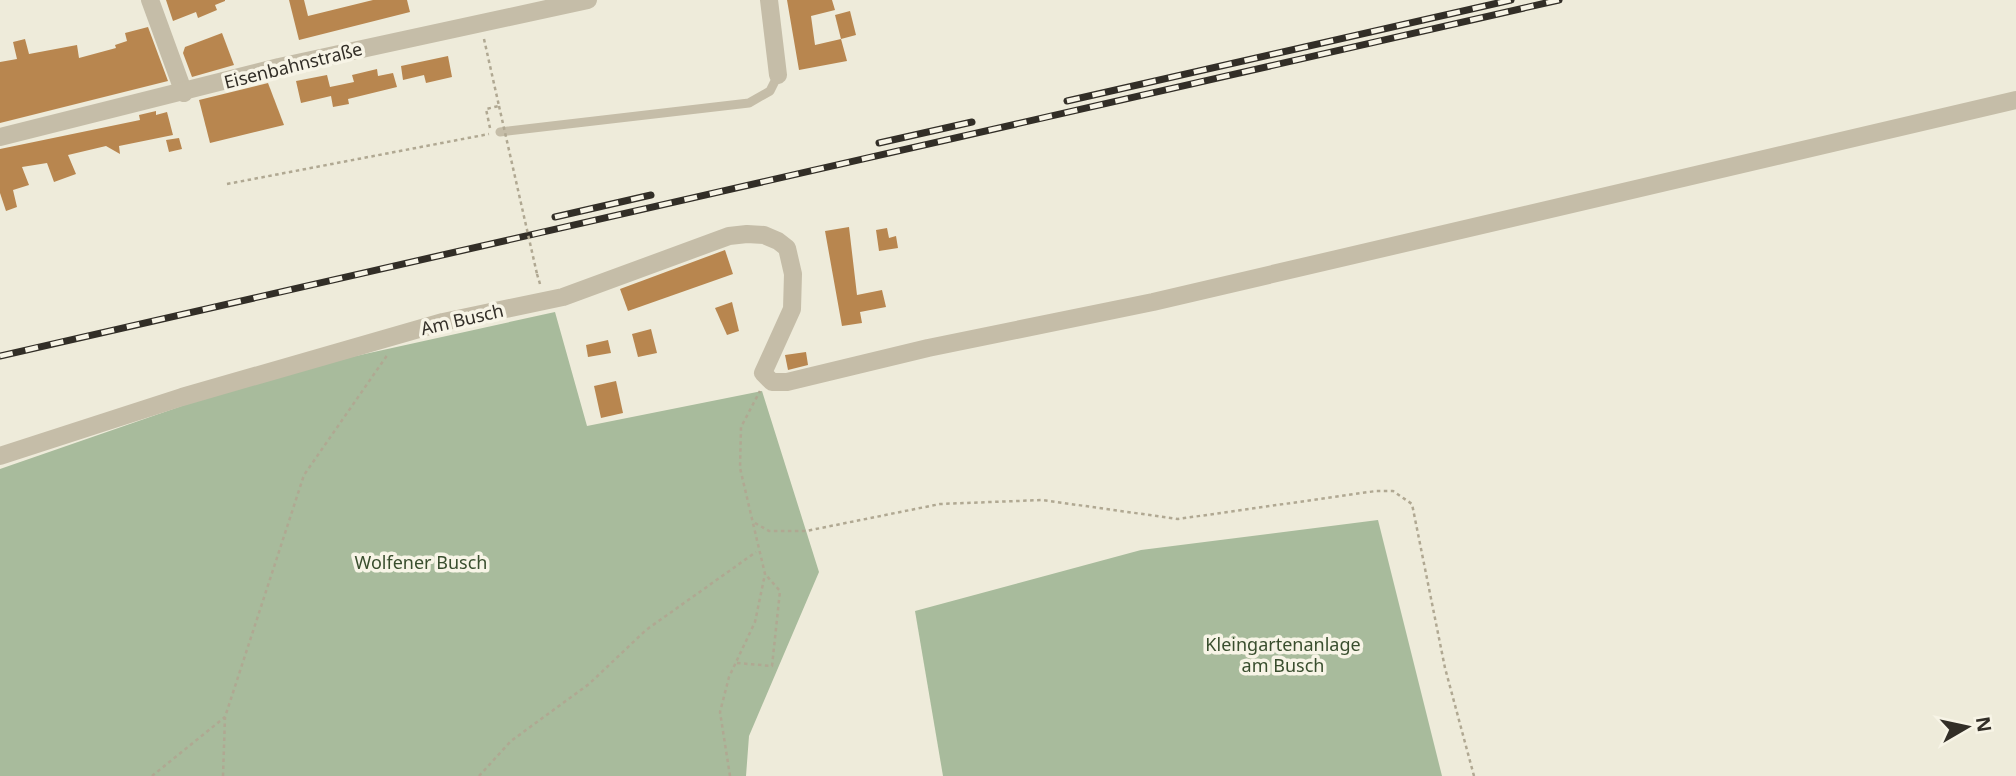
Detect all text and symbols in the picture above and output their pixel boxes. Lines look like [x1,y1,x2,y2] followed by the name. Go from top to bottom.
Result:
[221,36,365,94] street label: Eisenbahnstraße
[418,298,506,340] street label: Am Busch
[355,550,487,574] park label: Wolfener Busch
[1205,632,1361,677] park label: Kleingartenanlage am Busch
[1932,692,2002,762] north arrow
[1970,715,1998,734] text: N

